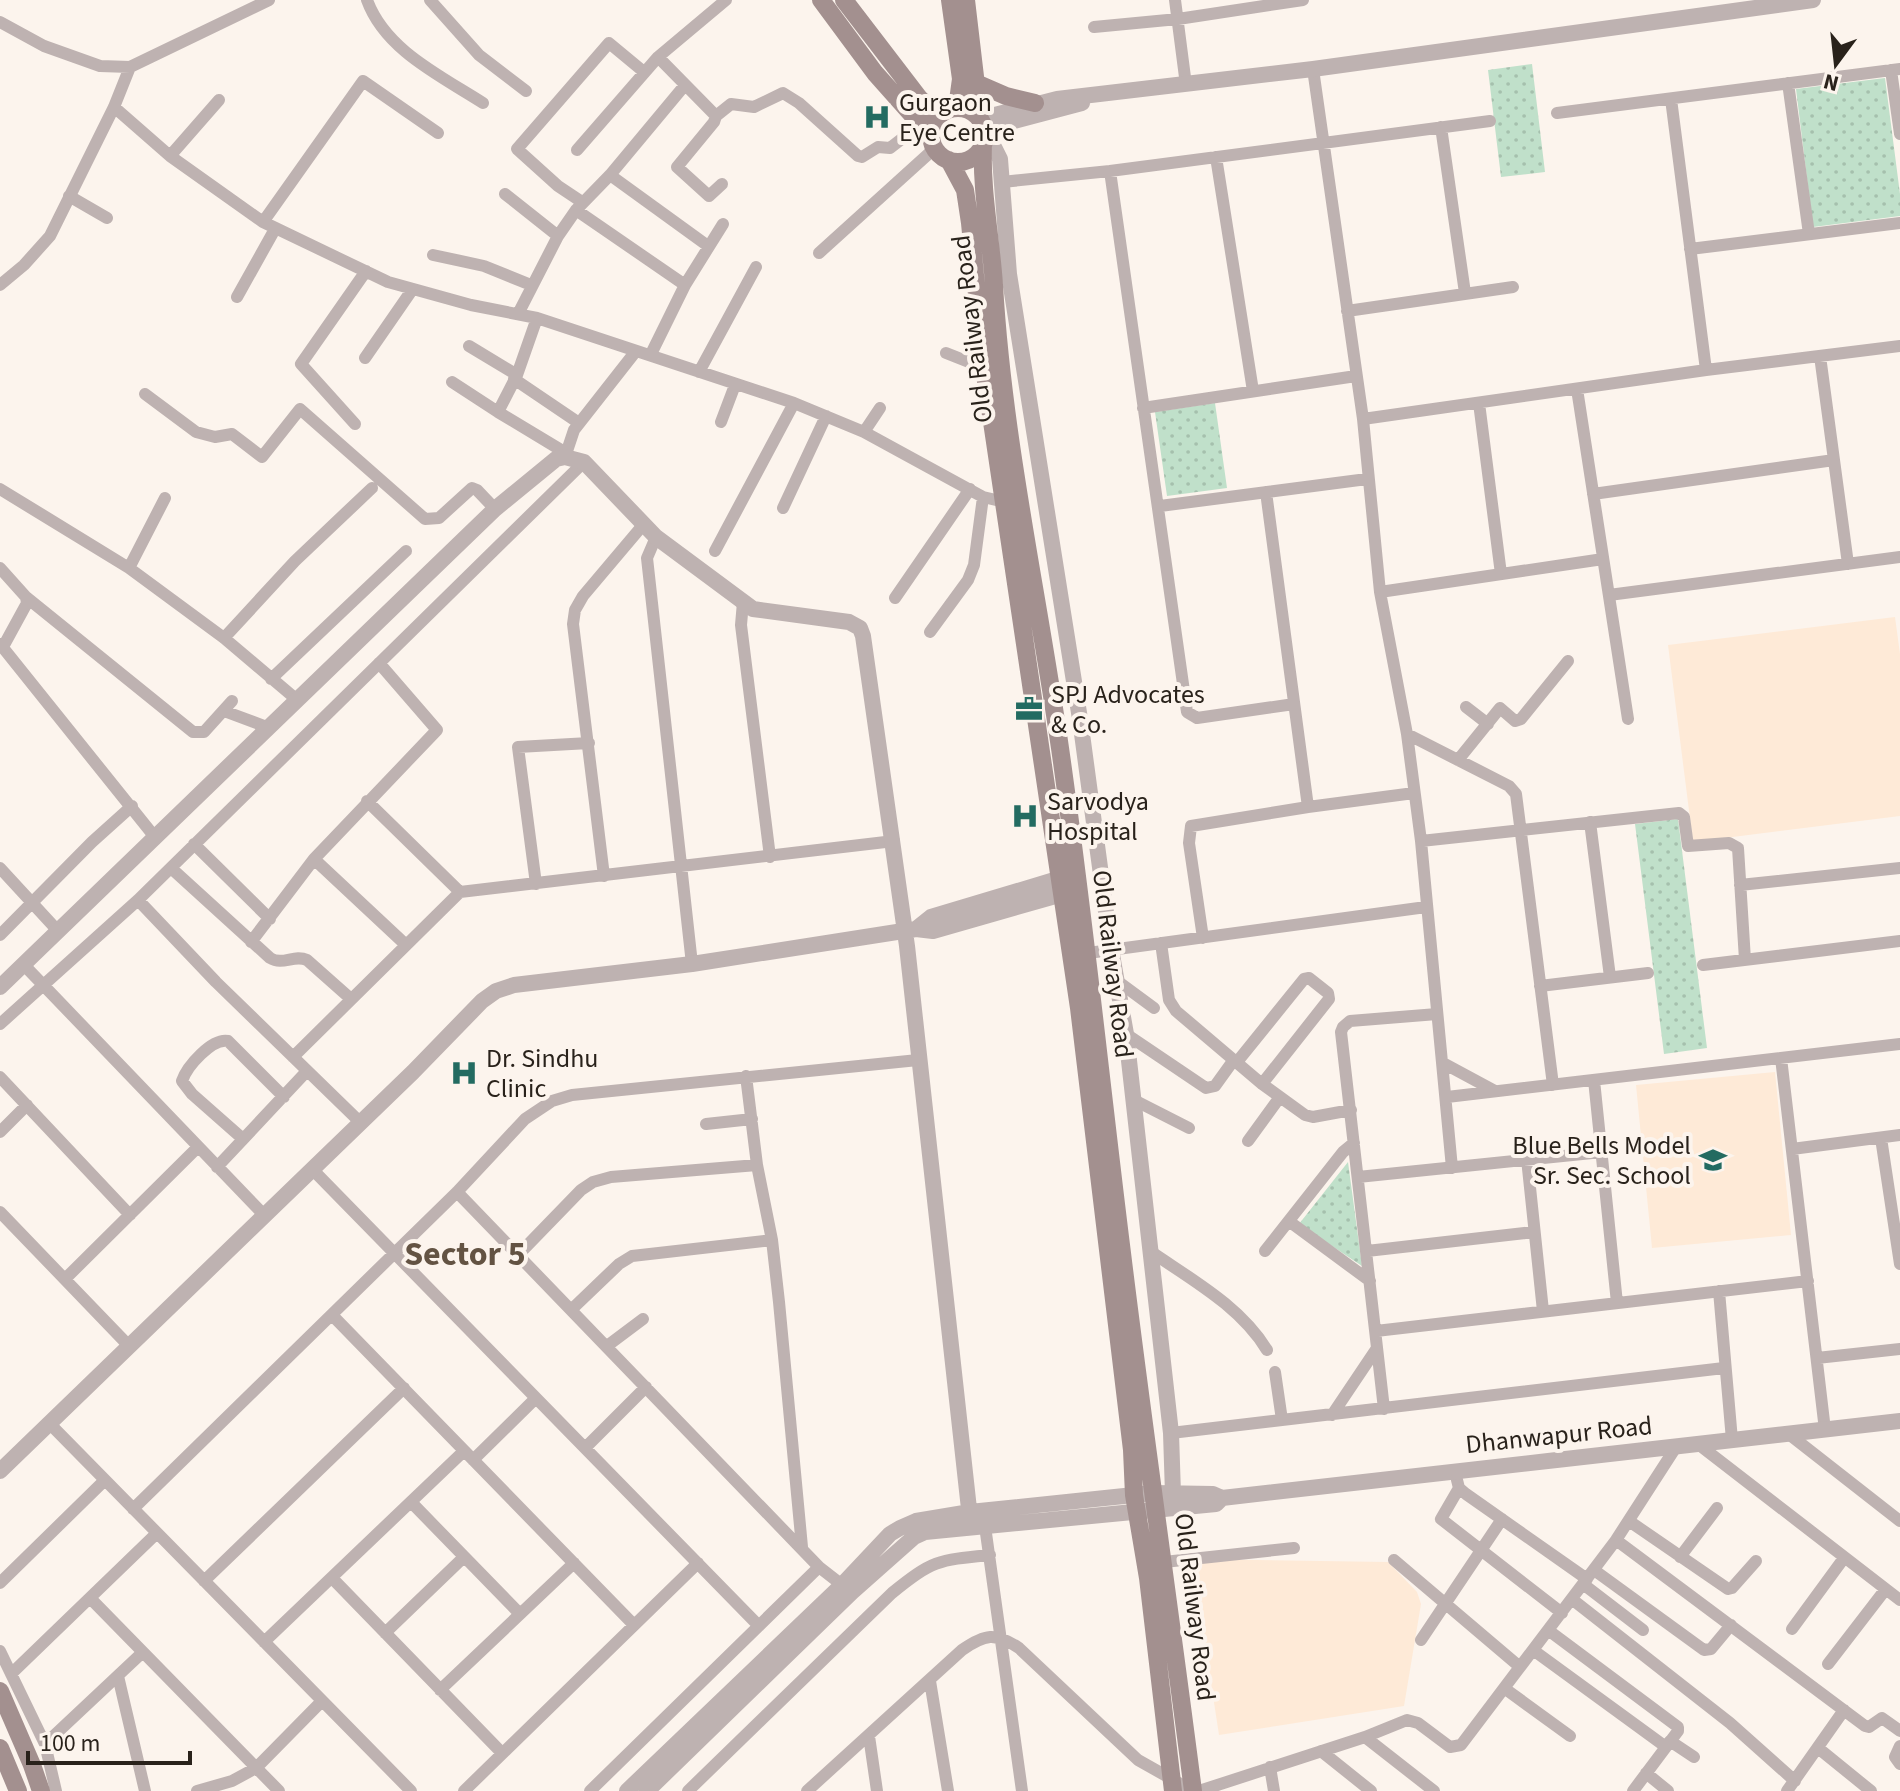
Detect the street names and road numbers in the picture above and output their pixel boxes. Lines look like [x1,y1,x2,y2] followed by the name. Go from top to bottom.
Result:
[942,233,1002,425] street label: Old Railway Road
[1083,868,1143,1060] street label: Old Railway Road
[1464,1407,1654,1463] street label: Dhanwapur Road
[1165,1511,1225,1703] street label: Old Railway Road

